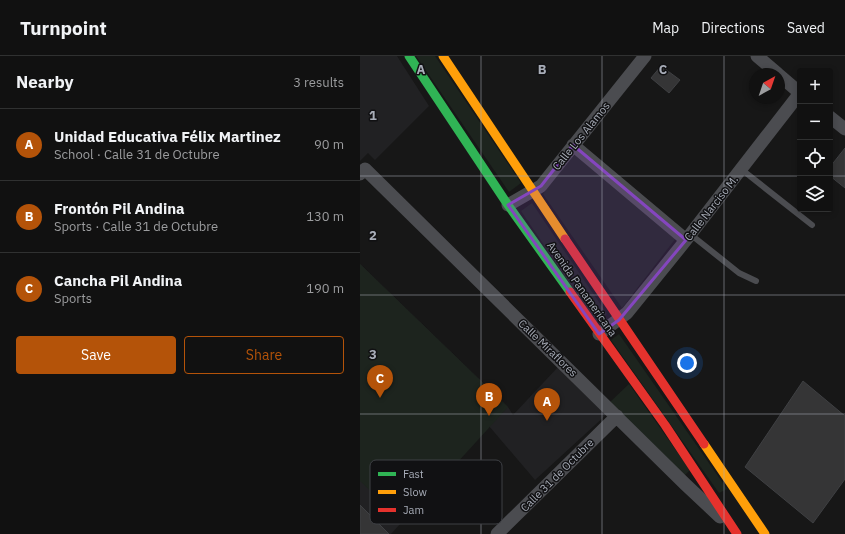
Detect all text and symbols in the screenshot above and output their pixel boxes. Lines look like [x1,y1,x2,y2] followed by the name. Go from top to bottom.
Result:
[20,16,107,40] text: Turnpoint
[652,19,679,37] text: Map
[701,19,765,37] text: Directions
[787,19,825,37] text: Saved
[417,61,426,78] text: A
[538,61,547,78] text: B
[659,61,668,78] text: C
[749,68,785,104] north arrow
[797,68,833,212] map controls
[797,68,833,104] button: +
[16,71,74,93] text: Nearby
[293,74,344,91] text: 3 results
[549,99,613,173] street label: Calle Los Alamos
[797,104,833,140] button: −
[369,107,377,124] text: 1
[54,127,281,146] text: Unidad Educativa Félix Martinez
[25,136,33,153] text: A
[314,136,344,153] text: 90 m
[797,140,833,176] button: locate
[54,146,220,163] text: School · Calle 31 de Octubre
[681,172,741,244] street label: Calle Narciso M.
[797,176,833,212] button: layers
[54,199,185,218] text: Frontón Pil Andina
[25,208,33,225] text: B
[306,208,344,225] text: 130 m
[54,218,218,235] text: Sports · Calle 31 de Octubre
[369,227,377,244] text: 2
[544,239,620,339] street label: Avenida Panamericana
[54,271,182,290] text: Cancha Pil Andina
[25,280,33,297] text: C
[306,280,344,297] text: 190 m
[54,290,92,307] text: Sports
[515,316,581,380] street label: Calle Miraflores
[16,336,176,374] button: Save
[184,336,344,374] button: Share
[369,346,377,363] text: 3
[677,353,697,373] your location
[367,365,393,398] pin: C
[476,383,502,416] pin: B
[534,388,560,421] pin: A
[517,435,597,515] street label: Calle 31 de Octubre
[370,460,502,524] legend
[403,467,424,481] text: Fast
[403,485,427,499] text: Slow
[403,503,424,517] text: Jam

